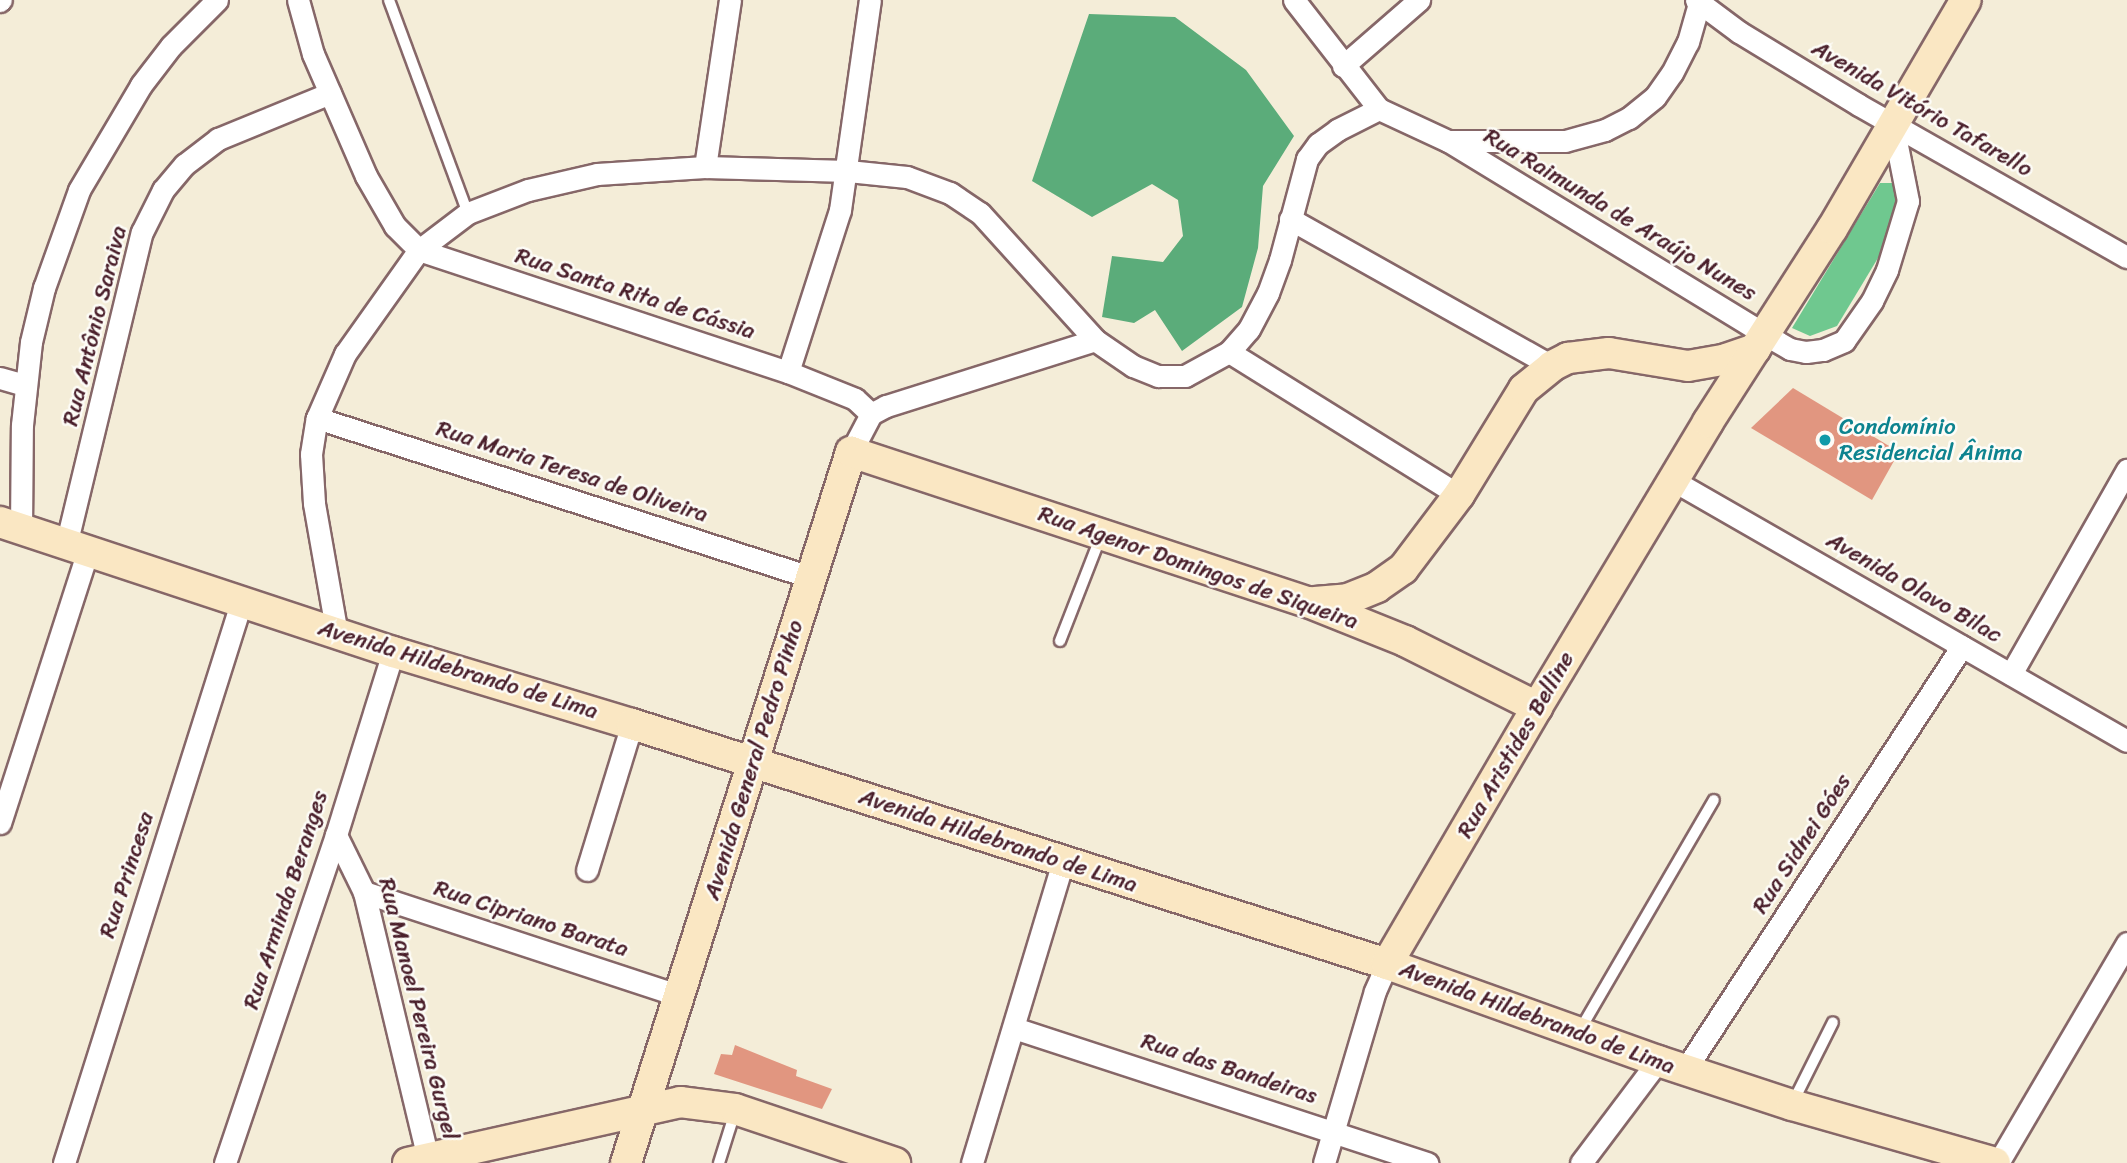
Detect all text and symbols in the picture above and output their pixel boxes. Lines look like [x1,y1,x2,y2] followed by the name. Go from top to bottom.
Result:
[1807,35,2037,183] street label: Avenida Vitório Tafarello
[1478,122,1762,308] street label: Rua Raimunda de Araújo Nunes
[57,223,133,429] street label: Rua Antônio Saraiva
[511,242,759,346] street label: Rua Santa Rita de Cássia
[1839,413,2022,467] place label: Condomínio Residencial Ânima
[431,415,713,529] street label: Rua Maria Teresa de Oliveira
[1817,432,1833,448] marker: Condomínio Residencial Ânima
[1035,500,1361,636] street label: Rua Agenor Domingos de Siqueira
[1821,527,2007,649] street label: Avenida Olavo Bilac
[315,614,601,726] street label: Avenida Hildebrando de Lima
[698,617,810,903] street label: Avenida General Pedro Pinho
[1452,647,1580,843] street label: Rua Aristides Belline
[1746,769,1858,919] street label: Rua Sidnei Góes
[856,783,1140,899] street label: Avenida Hildebrando de Lima
[238,788,334,1012] street label: Rua Arminda Beranges
[94,808,160,942] street label: Rua Princesa
[430,875,632,963] street label: Rua Cipriano Barata
[372,876,464,1142] street label: Rua Manoel Pereira Gurgel
[1396,955,1678,1081] street label: Avenida Hildebrando de Lima
[1137,1027,1321,1111] street label: Rua das Bandeiras

